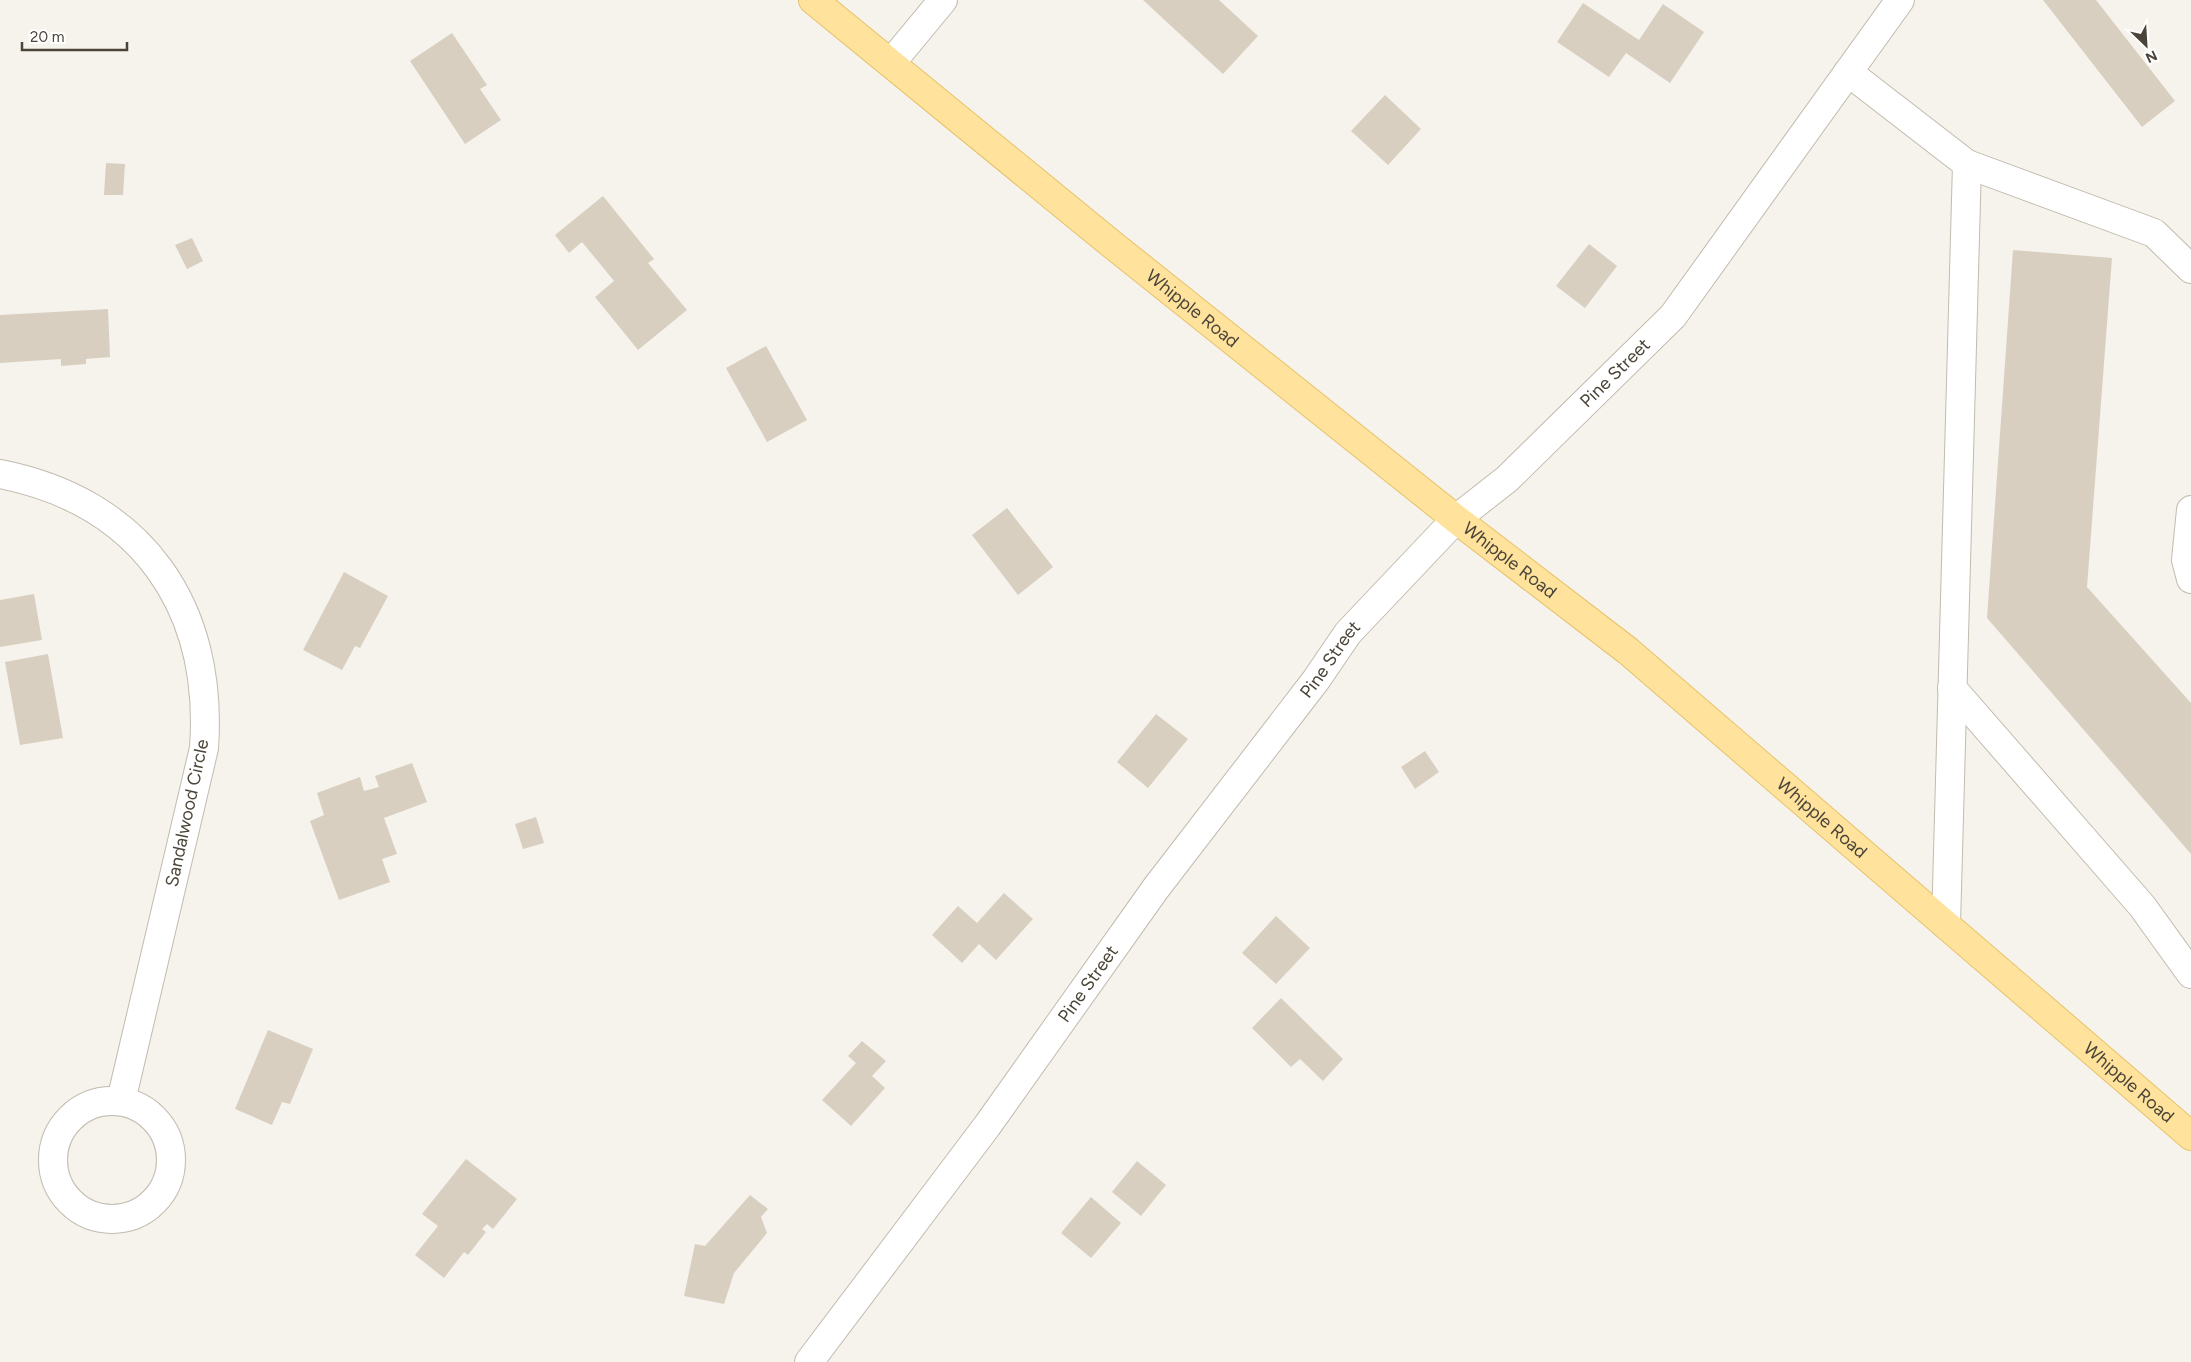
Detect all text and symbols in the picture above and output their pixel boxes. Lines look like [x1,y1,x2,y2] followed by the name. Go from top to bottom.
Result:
[22,20,128,52] scale bar
[2121,20,2171,70] north arrow
[30,28,64,46] text: 20 m
[2143,46,2160,66] text: N
[1142,265,1243,352] street label: Whipple Road
[1575,334,1655,412] street label: Pine Street
[1458,517,1561,603] street label: Whipple Road
[1295,616,1365,702] street label: Pine Street
[161,737,213,889] street label: Sandalwood Circle
[1772,773,1872,863] street label: Whipple Road
[1053,941,1123,1027] street label: Pine Street
[2079,1037,2178,1127] street label: Whipple Road

